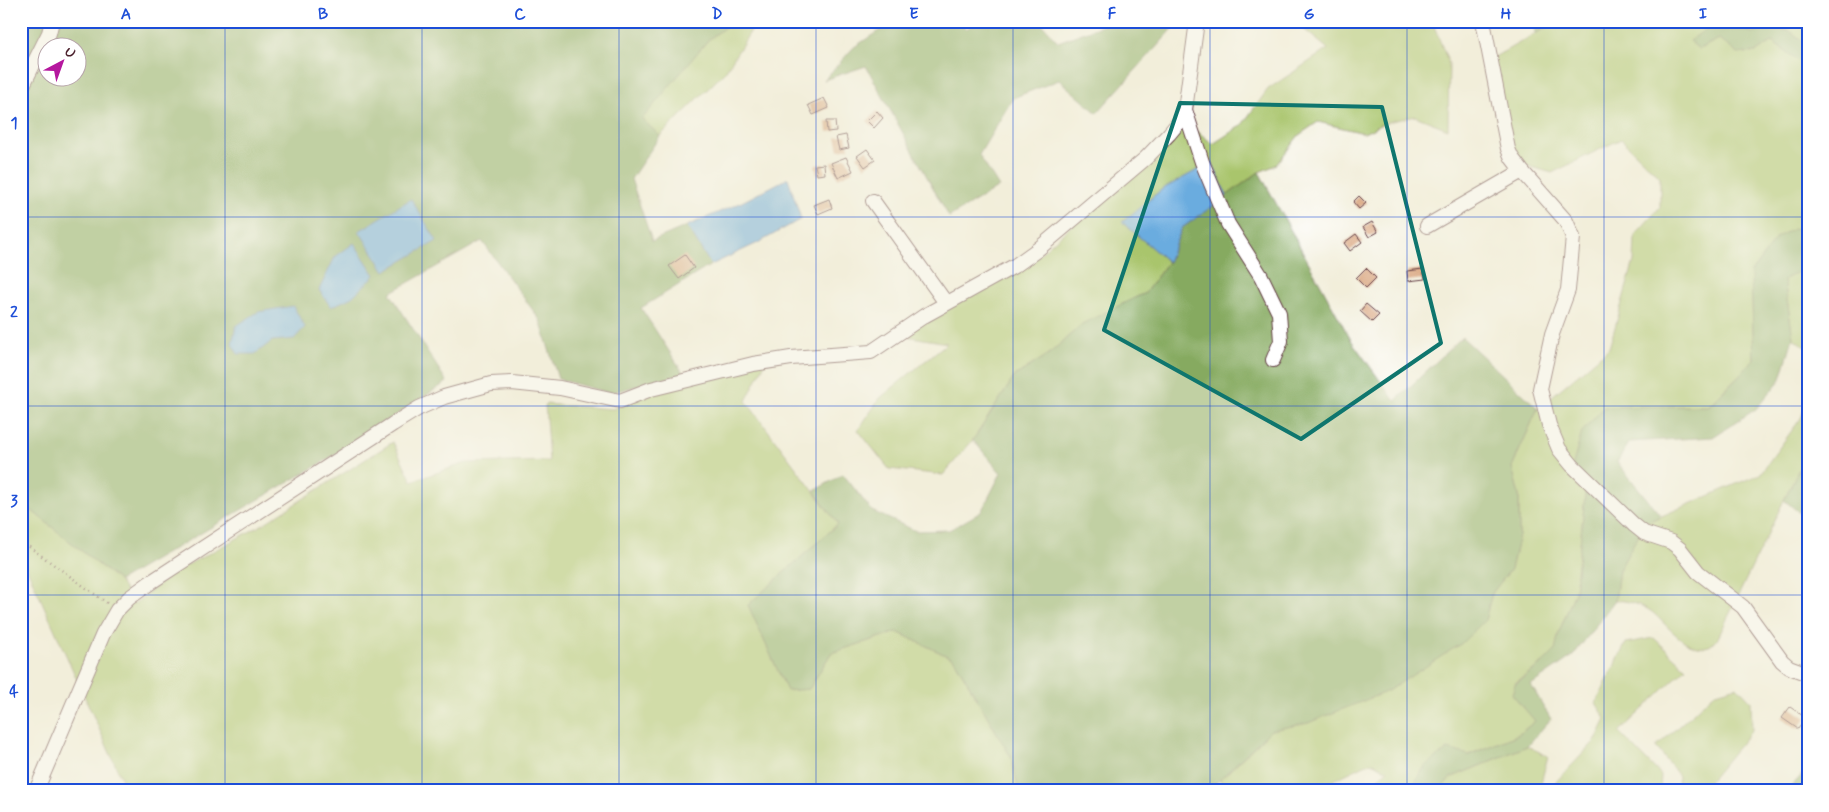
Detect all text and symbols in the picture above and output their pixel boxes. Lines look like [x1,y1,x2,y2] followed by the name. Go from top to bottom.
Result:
[121,4,131,25] text: A
[318,4,328,25] text: B
[514,4,526,25] text: C
[711,4,723,25] text: D
[909,4,919,25] text: E
[1108,4,1117,25] text: F
[1304,4,1315,25] text: G
[1501,4,1512,25] text: H
[1699,4,1708,25] text: I
[38,38,88,88] north arrow
[61,43,79,63] text: U
[10,113,18,134] text: 1
[10,302,18,323] text: 2
[10,491,18,512] text: 3
[9,681,19,702] text: 4

